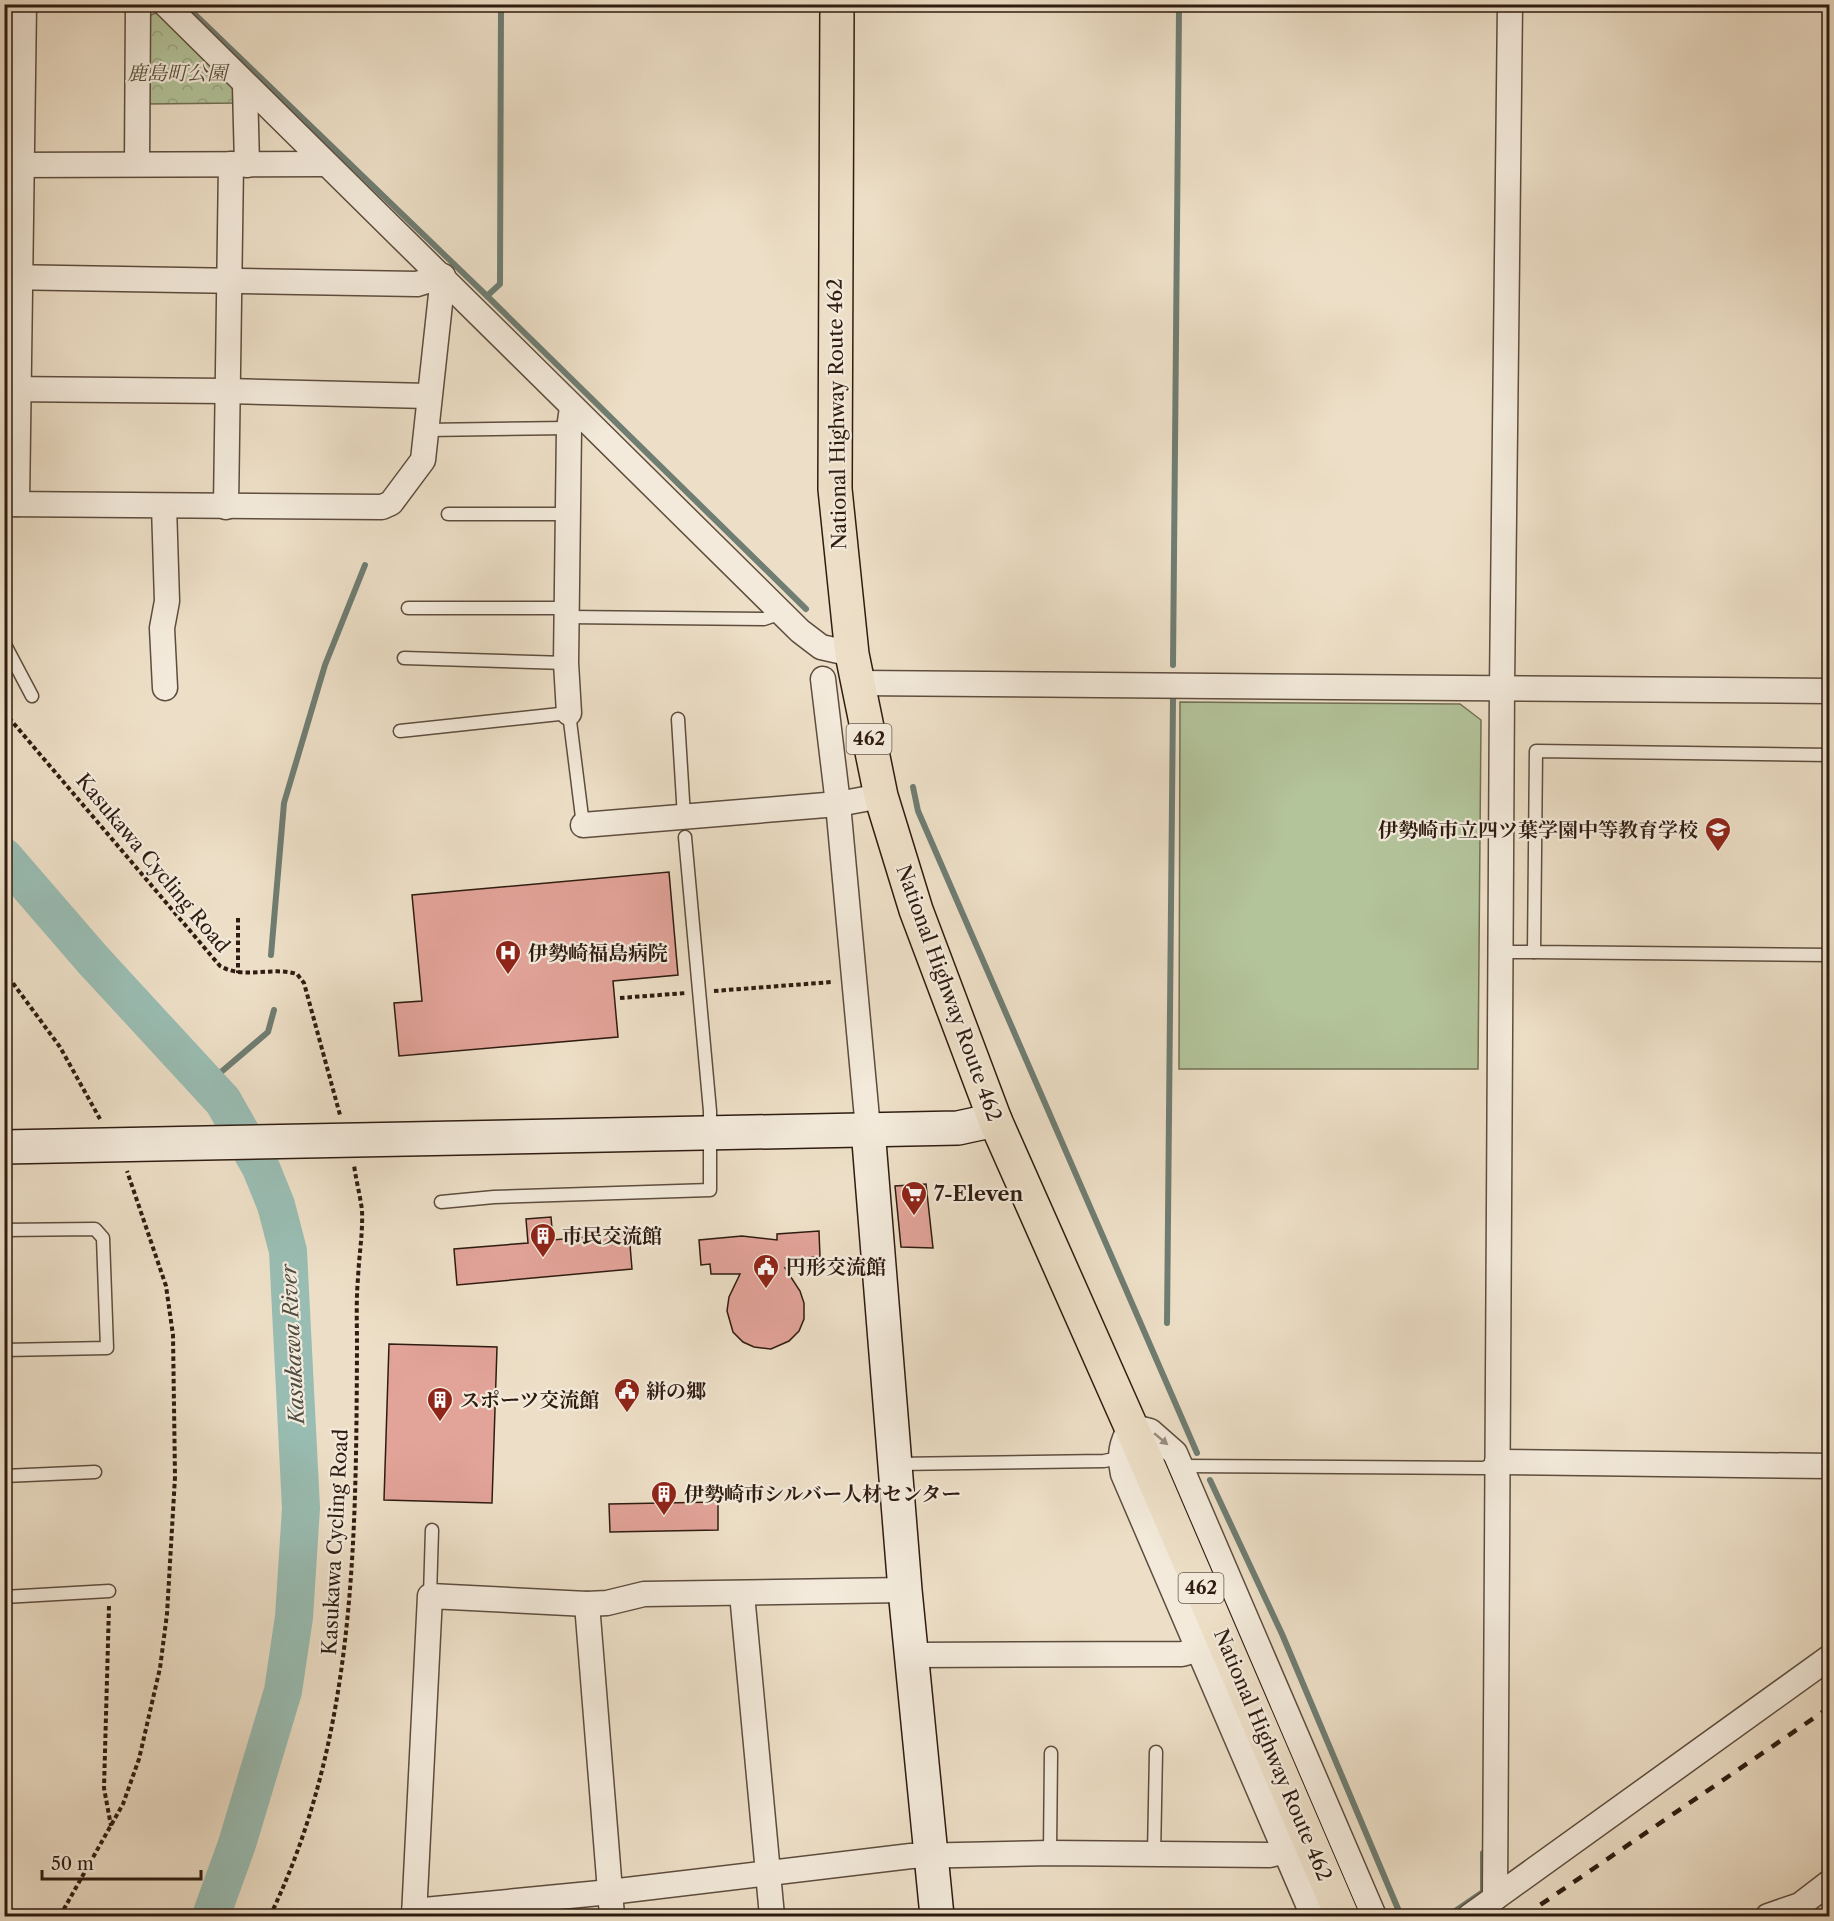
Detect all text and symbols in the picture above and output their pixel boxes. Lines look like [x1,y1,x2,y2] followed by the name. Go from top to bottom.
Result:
[127,61,230,85] park label: 鹿島町公園
[823,278,851,550] street label: National Highway Route 462
[846,724,892,754] road number: 462
[71,769,235,957] street label: Kasukawa Cycling Road
[1703,815,1733,853] school or university icon: 伊勢崎市立四ツ葉学園中等教育学校
[1378,818,1698,842] place label: 伊勢崎市立四ツ葉学園中等教育学校
[891,861,1007,1125] street label: National Highway Route 462
[493,938,523,976] hospital icon: 伊勢崎福島病院
[528,941,668,965] place label: 伊勢崎福島病院
[899,1179,929,1217] supermarket icon: 7-Eleven
[934,1182,1023,1206] place label: 7-Eleven
[528,1221,558,1259] building icon: 市民交流館
[562,1224,662,1248] place label: 市民交流館
[751,1252,781,1290] public building icon: 円形交流館
[786,1255,886,1279] place label: 円形交流館
[276,1262,309,1427] water label: Kasukawa River
[612,1376,642,1414] public building icon: 絣の郷
[646,1379,707,1403] place label: 絣の郷
[425,1385,455,1423] building icon: スポーツ交流館
[460,1388,599,1412] place label: スポーツ交流館
[317,1428,353,1656] street label: Kasukawa Cycling Road
[1153,1432,1168,1445] one-way arrow
[649,1479,679,1517] building icon: 伊勢崎市シルバー人材センター
[684,1482,961,1506] place label: 伊勢崎市シルバー人材センター
[1178,1573,1224,1603] road number: 462
[1209,1625,1337,1885] street label: National Highway Route 462
[42,1843,201,1881] scale bar
[51,1853,94,1875] text: 50 m

